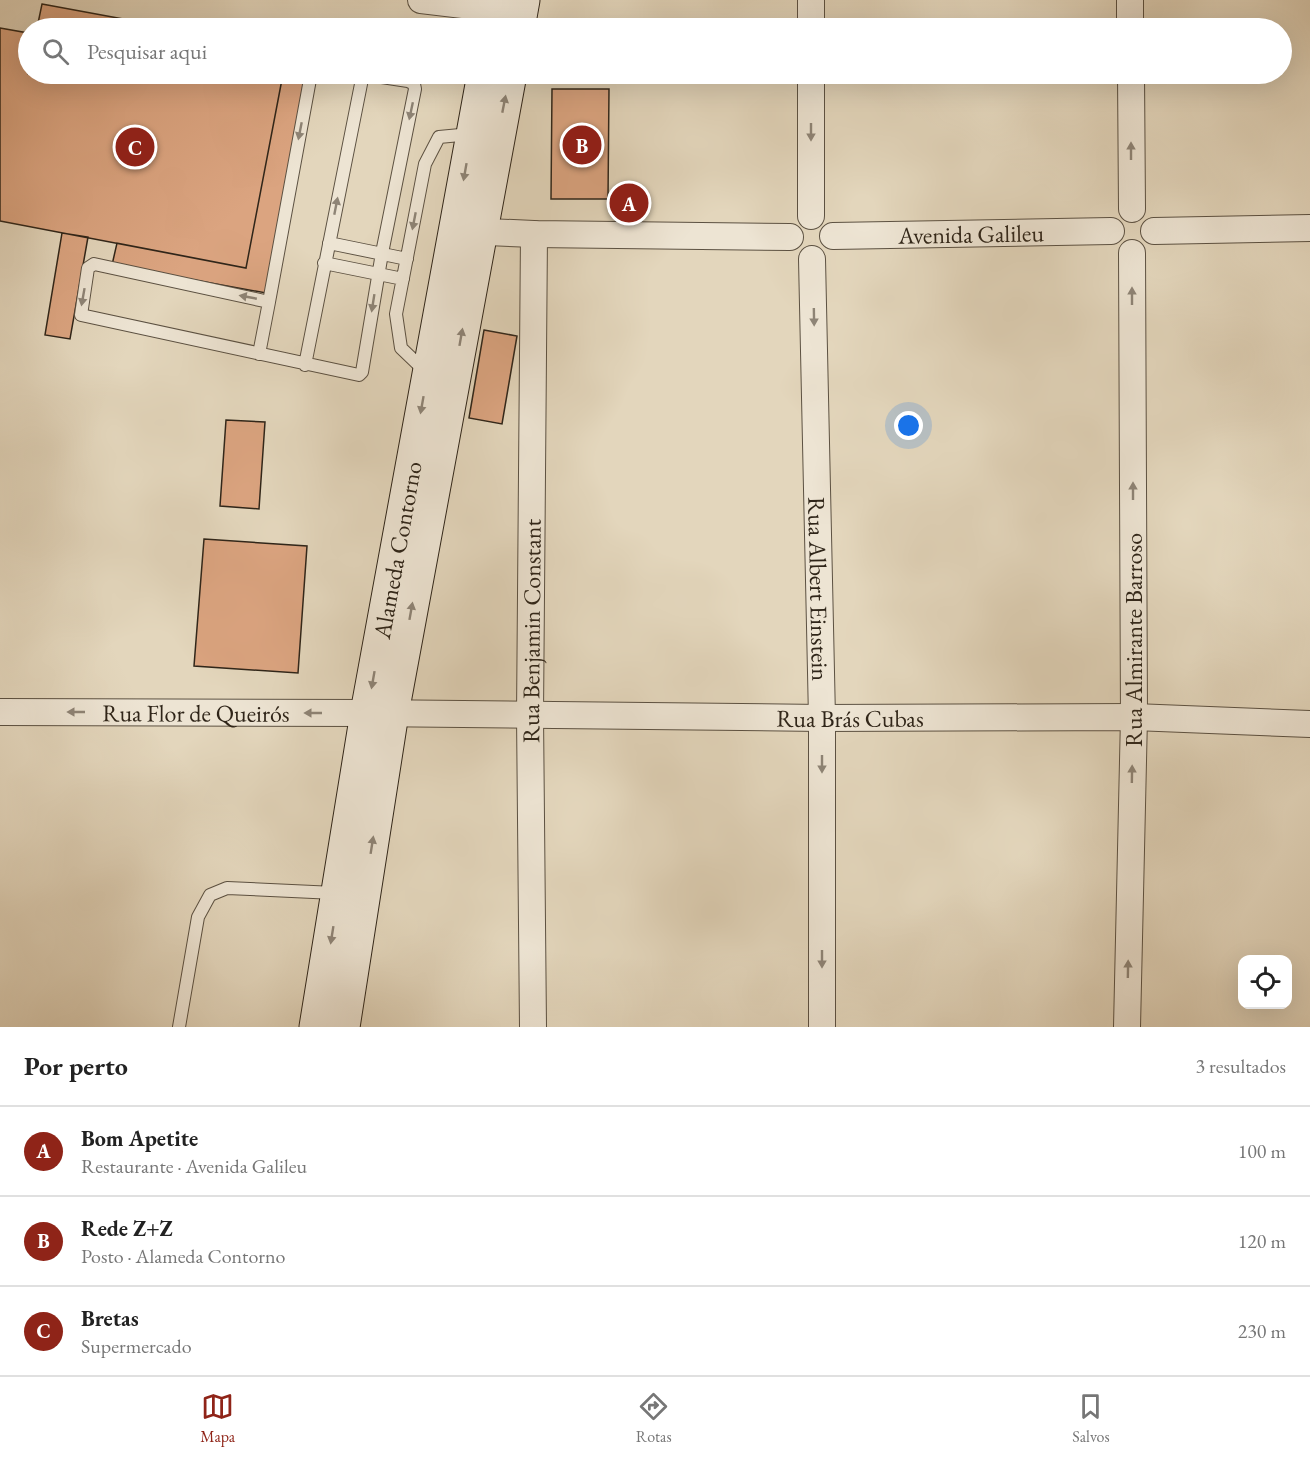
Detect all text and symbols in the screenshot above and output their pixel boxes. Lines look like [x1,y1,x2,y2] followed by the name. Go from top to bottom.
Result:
[18,18,1292,84] search box
[39,35,72,68] icon: search
[87,37,207,66] text: Pesquisar aqui
[500,94,509,113] one-way arrow
[406,102,415,121] one-way arrow
[295,122,304,141] one-way arrow
[562,122,602,168] pin: B
[806,122,816,141] one-way arrow
[116,124,154,170] pin: C
[1126,141,1136,160] one-way arrow
[460,163,469,182] one-way arrow
[610,180,648,226] pin: A
[332,196,342,215] one-way arrow
[409,212,418,231] one-way arrow
[897,217,1045,250] street label: Avenida Galileu
[1127,286,1137,305] one-way arrow
[78,288,87,307] one-way arrow
[238,292,257,301] one-way arrow
[368,293,377,312] one-way arrow
[809,308,818,327] one-way arrow
[457,327,466,346] one-way arrow
[417,396,426,415] one-way arrow
[894,411,923,440] your location
[365,458,428,642] street label: Alameda Contorno
[1128,481,1138,500] one-way arrow
[802,497,837,682] street label: Rua Albert Einstein
[514,518,547,743] street label: Rua Benjamin Constant
[1118,533,1149,747] street label: Rua Almirante Barroso
[407,601,416,620] one-way arrow
[368,671,377,690] one-way arrow
[102,697,290,728] street label: Rua Flor de Queirós
[776,702,924,734] street label: Rua Brás Cubas
[66,707,85,717] one-way arrow
[303,708,322,718] one-way arrow
[817,755,827,774] one-way arrow
[1128,764,1137,783] one-way arrow
[368,835,377,854] one-way arrow
[327,925,336,944] one-way arrow
[817,950,827,969] one-way arrow
[1238,955,1292,1009] map controls
[1238,955,1292,1009] button: locate
[1123,959,1133,978] one-way arrow
[24,1049,128,1083] text: Por perto
[1195,1053,1286,1079] text: 3 resultados
[81,1124,198,1153] text: Bom Apetite
[36,1138,51,1164] text: A
[1238,1138,1286,1164] text: 100 m
[81,1153,307,1179] text: Restaurante · Avenida Galileu
[81,1214,173,1243] text: Rede Z+Z
[37,1228,50,1254] text: B
[1238,1228,1286,1254] text: 120 m
[81,1243,285,1269] text: Posto · Alameda Contorno
[81,1304,139,1333] text: Bretas
[36,1318,51,1344] text: C
[1238,1318,1286,1344] text: 230 m
[81,1333,192,1359] text: Supermercado
[200,1390,235,1447] tab: Mapa
[636,1390,672,1447] tab: Rotas
[1072,1390,1110,1447] tab: Salvos

